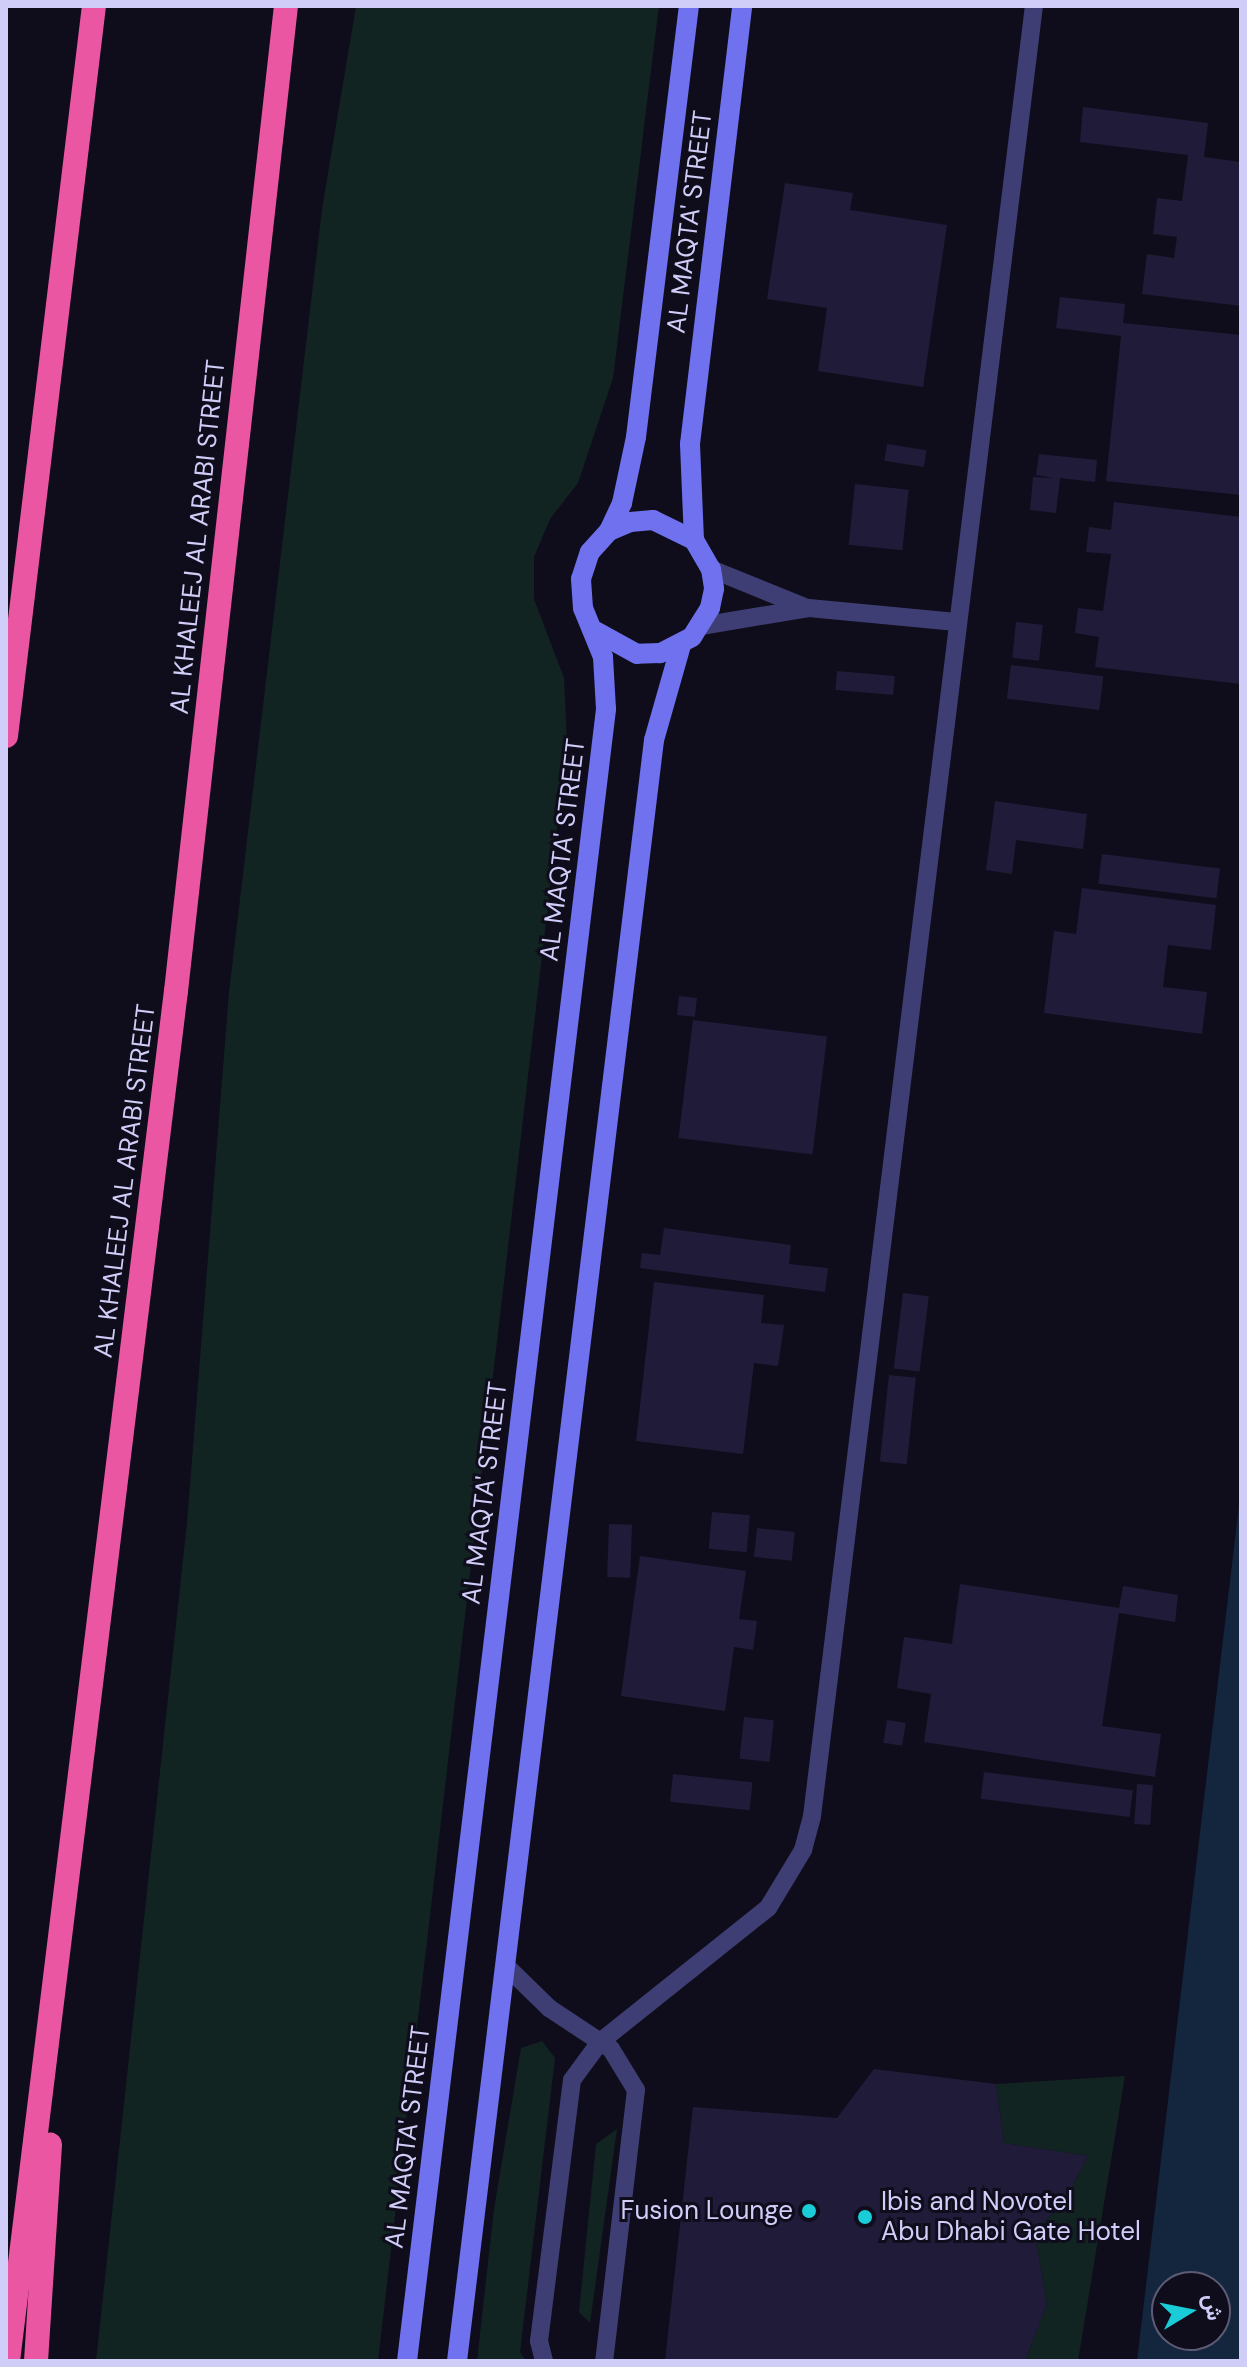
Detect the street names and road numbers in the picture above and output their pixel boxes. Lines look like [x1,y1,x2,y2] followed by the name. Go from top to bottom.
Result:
[661,109,719,335] street label: AL MAQTA' STREET
[164,358,232,716] street label: AL KHALEEJ AL ARABI STREET
[534,737,592,963] street label: AL MAQTA' STREET
[88,1002,162,1360] street label: AL KHALEEJ AL ARABI STREET
[456,1380,514,1606] street label: AL MAQTA' STREET
[379,2024,437,2250] street label: AL MAQTA' STREET

